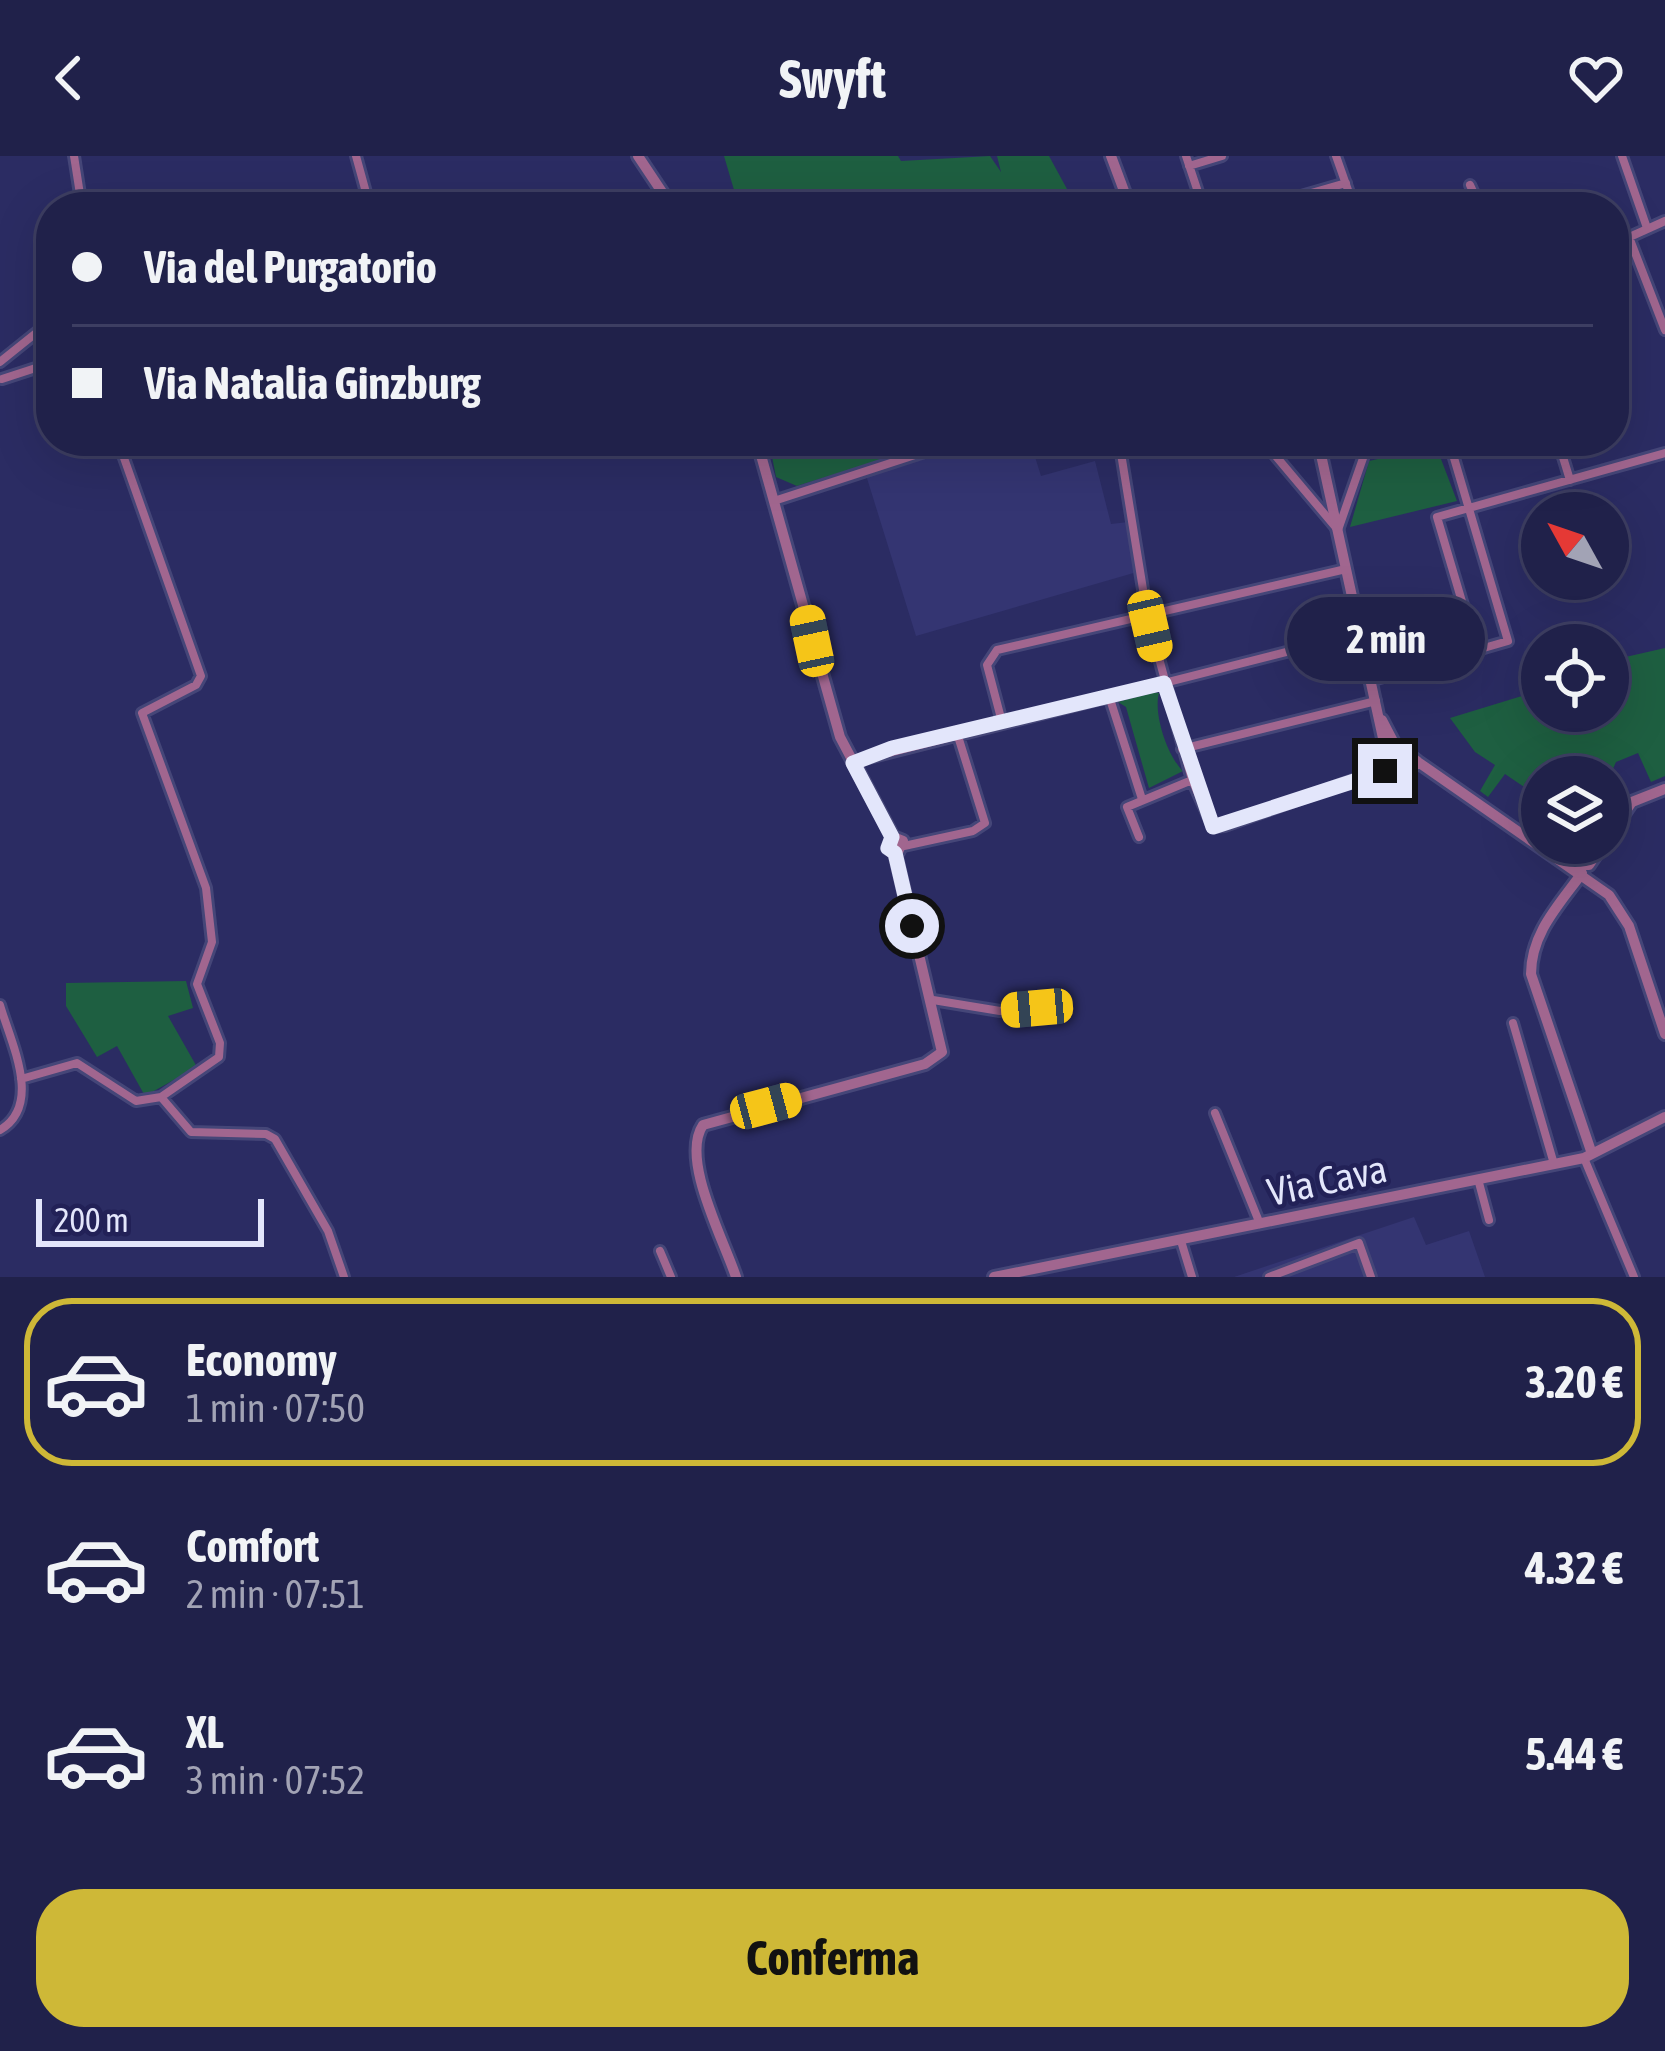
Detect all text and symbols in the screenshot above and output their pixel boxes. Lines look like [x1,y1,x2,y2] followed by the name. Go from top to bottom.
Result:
[36,45,102,111] icon: back
[1563,45,1629,111] icon: heart
[779,48,886,109] text: Swyft
[144,241,437,293] text: Via del Purgatorio
[144,357,481,409] text: Via Natalia Ginzburg
[1521,492,1629,600] north arrow
[1521,492,1629,864] map controls
[1124,587,1176,665] car
[1286,597,1484,681] callout: 2 min
[787,602,837,680] car
[1346,617,1426,661] text: 2 min
[1521,624,1629,732] button: locate
[1358,744,1412,798] route end
[1521,756,1629,864] button: layers
[885,899,939,953] route start
[1000,987,1074,1029] car
[727,1079,805,1133] car
[1263,1146,1391,1214] street label: Via Cava
[36,1193,264,1246] scale bar
[54,1201,129,1239] text: 200 m
[42,1328,150,1436] icon: car
[186,1334,337,1386] text: Economy
[1525,1356,1623,1408] text: 3.20 €
[186,1386,365,1430] text: 1 min · 07:50
[42,1514,150,1622] icon: car
[186,1520,319,1572] text: Comfort
[1525,1542,1623,1594] text: 4.32 €
[186,1572,365,1616] text: 2 min · 07:51
[42,1700,150,1808] icon: car
[186,1706,224,1758] text: XL
[1525,1728,1623,1780] text: 5.44 €
[186,1758,365,1802] text: 3 min · 07:52
[36,1889,1629,2027] button: Conferma

